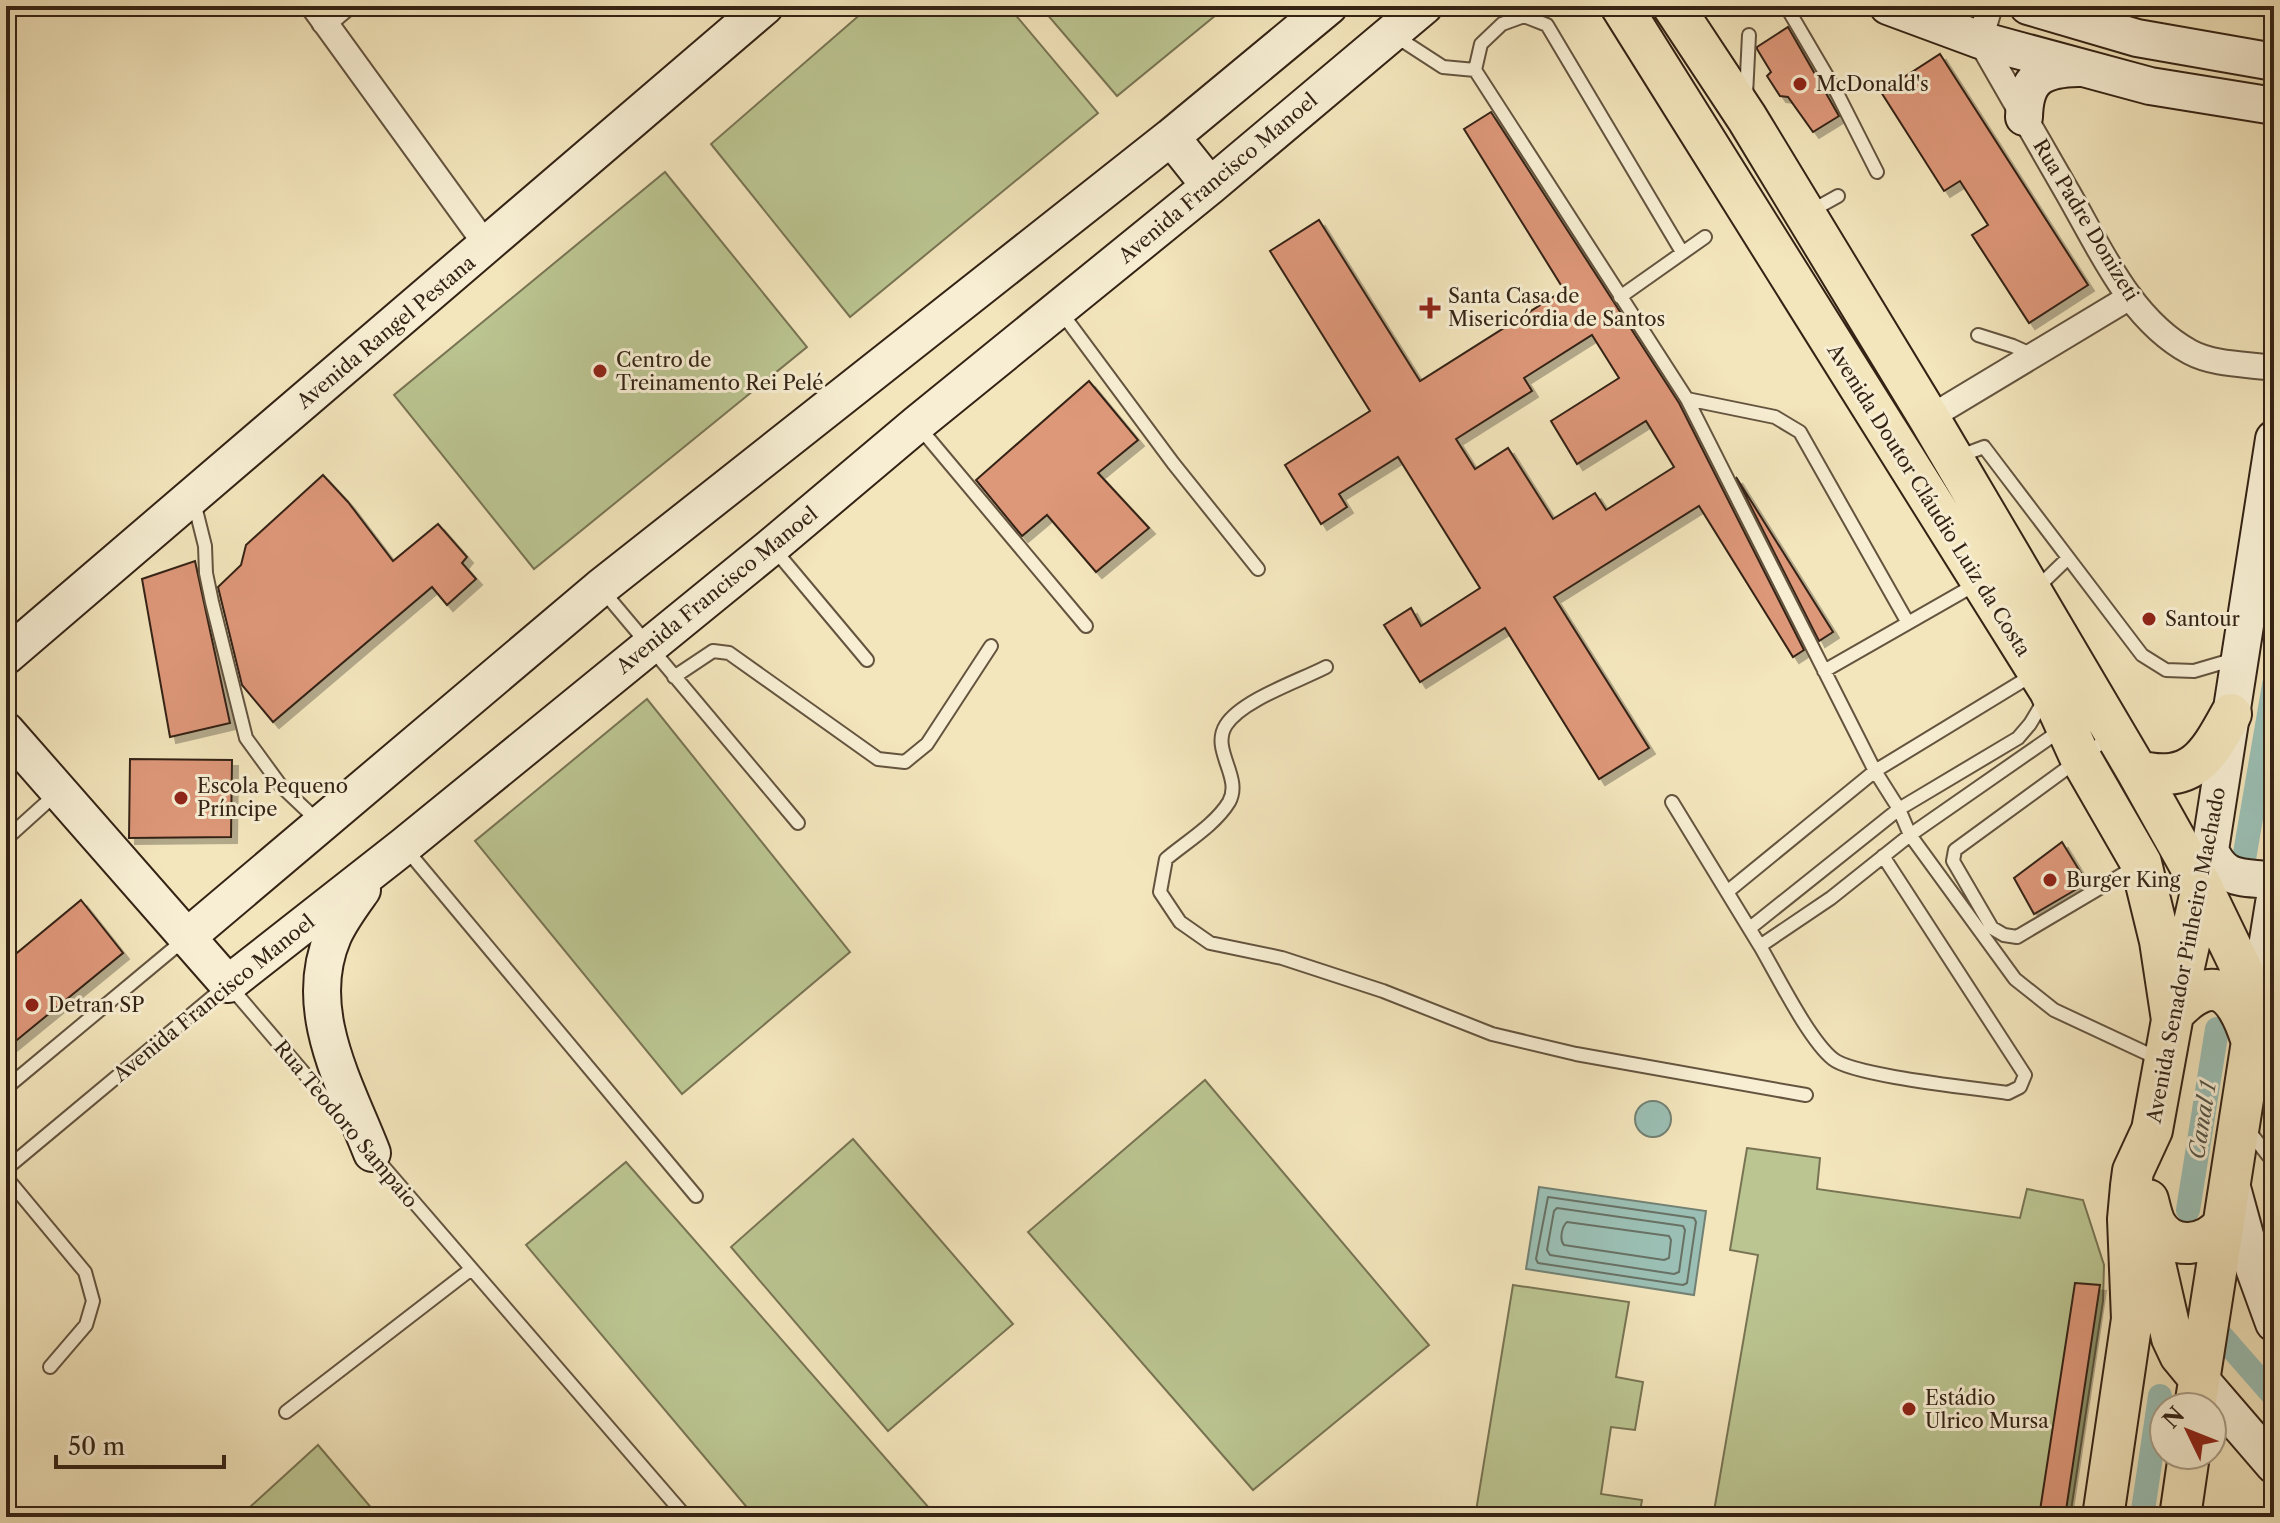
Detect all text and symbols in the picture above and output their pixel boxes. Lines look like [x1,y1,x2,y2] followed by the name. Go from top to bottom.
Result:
[1816,72,1929,96] place label: McDonald's
[1791,75,1809,93] marker: McDonald's
[1113,88,1322,269] street label: Avenida Francisco Manoel
[2028,135,2144,305] street label: Rua Padre Donizeti
[291,250,480,414] street label: Avenida Rangel Pestana
[1448,284,1665,331] place label: Santa Casa de Misericórdia de Santos
[1419,297,1441,319] marker: Santa Casa de Misericórdia de Santos
[1822,338,2036,661] street label: Avenida Doutor Cláudio Luiz da Costa
[616,348,823,395] place label: Centro de Treinamento Rei Pelé
[591,362,609,380] marker: Centro de Treinamento Rei Pelé
[611,501,822,679] street label: Avenida Francisco Manoel
[2165,607,2241,631] place label: Santour
[2140,610,2158,628] marker: Santour
[197,774,348,821] place label: Escola Pequeno Príncipe
[2141,785,2230,1126] street label: Avenida Senador Pinheiro Machado
[172,789,190,807] marker: Escola Pequeno Príncipe
[2066,868,2181,892] place label: Burger King
[2041,871,2059,889] marker: Burger King
[108,909,319,1087] street label: Avenida Francisco Manoel
[48,993,144,1017] place label: Detran SP
[23,996,41,1014] marker: Detran SP
[269,1035,423,1213] street label: Rua Teodoro Sampaio
[2183,1078,2222,1161] water label: Canal 1
[1925,1386,2049,1433] place label: Estádio Ulrico Mursa
[2148,1391,2228,1471] north arrow
[1900,1400,1918,1418] marker: Estádio Ulrico Mursa
[2157,1402,2190,1434] text: N
[56,1419,224,1469] scale bar
[68,1432,125,1461] text: 50 m

